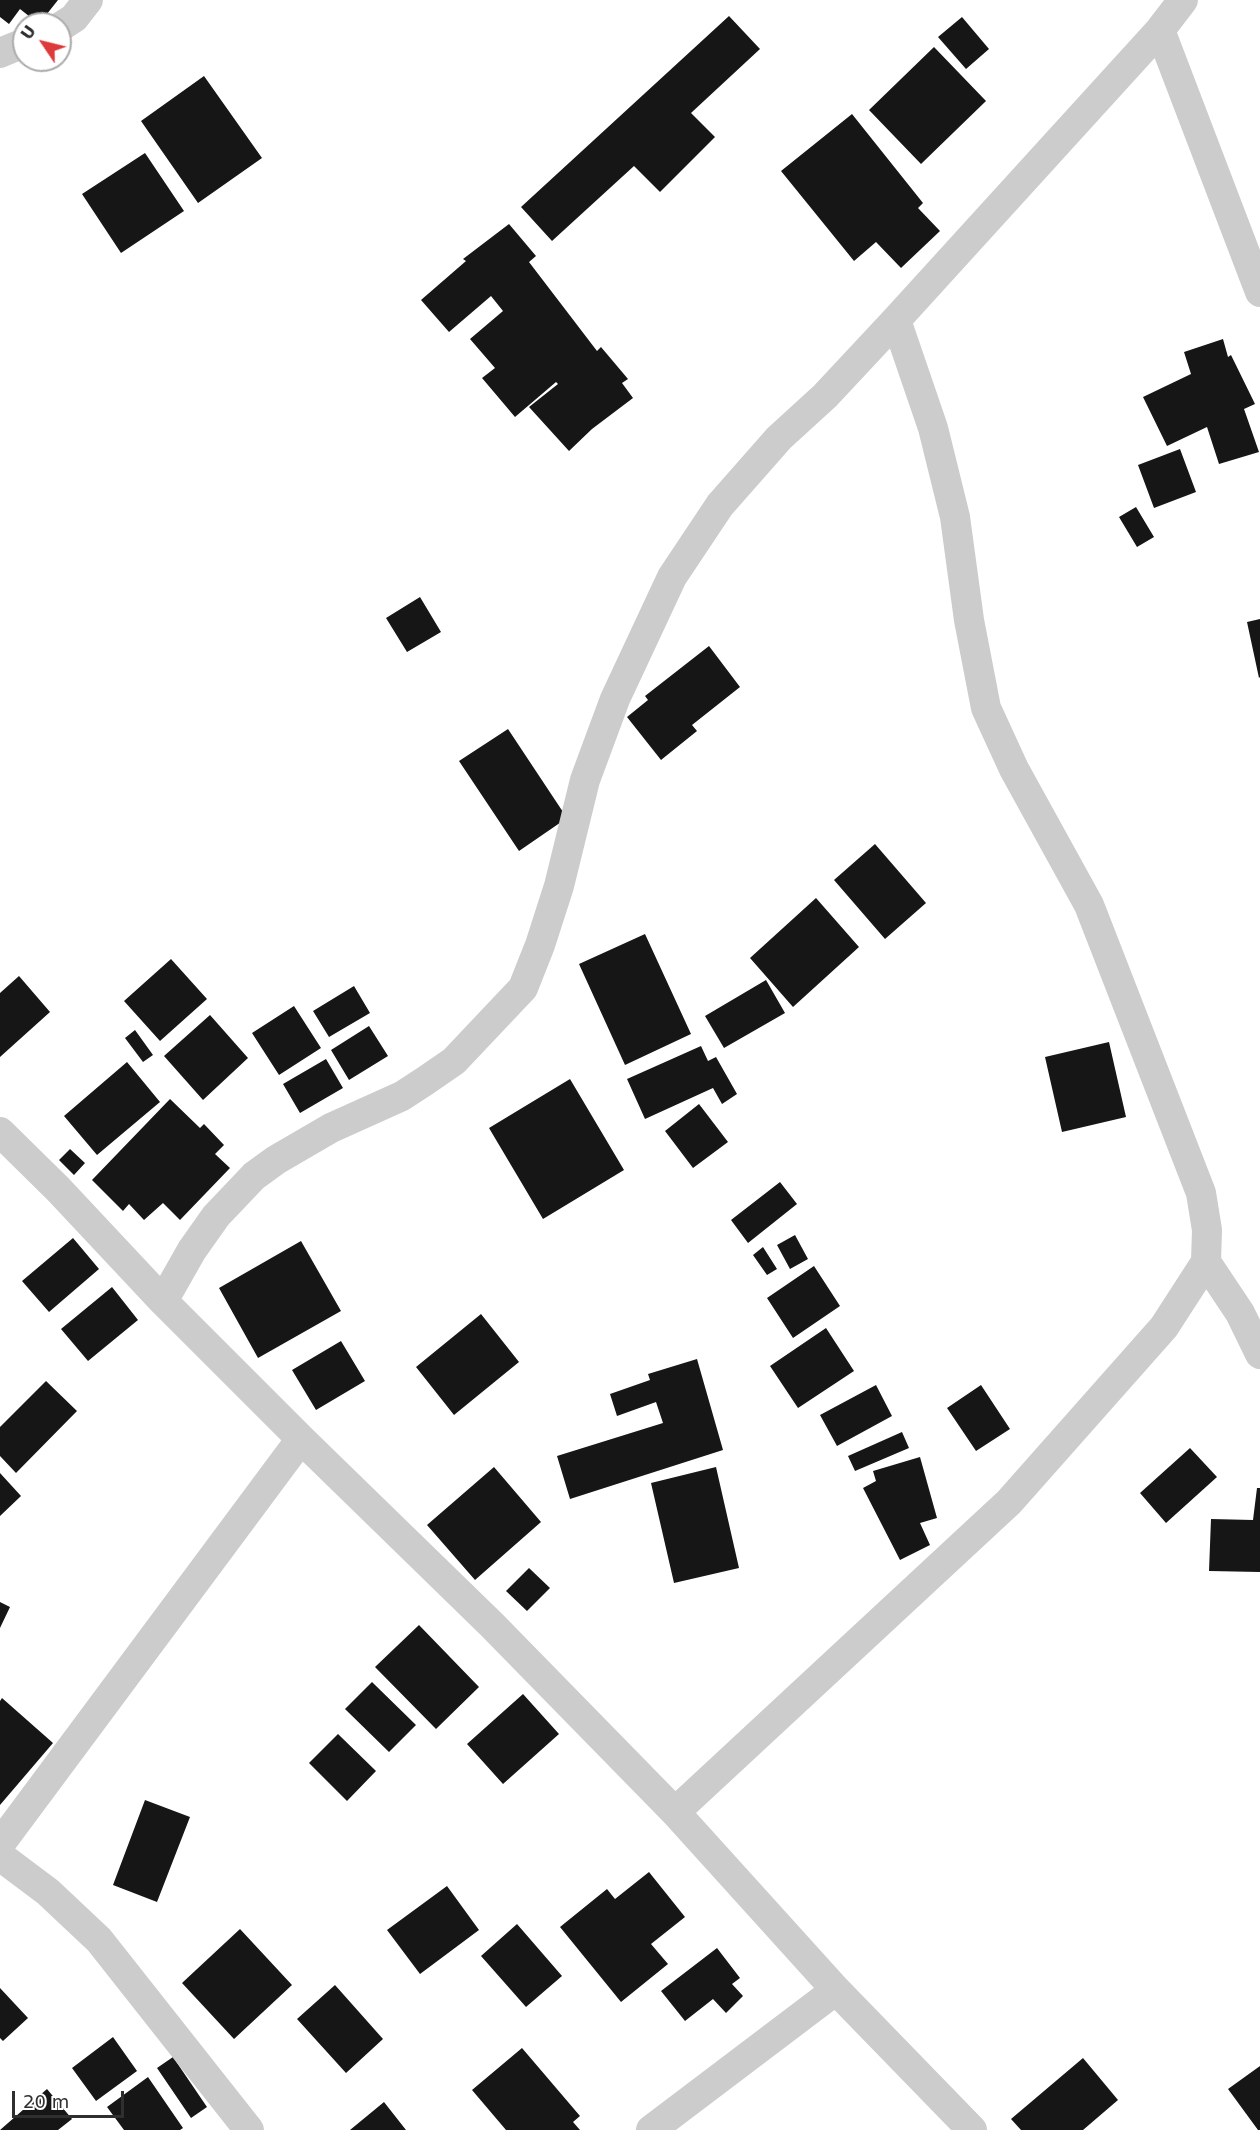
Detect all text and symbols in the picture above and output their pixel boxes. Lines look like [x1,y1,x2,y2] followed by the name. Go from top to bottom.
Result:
[12,12,72,72] north arrow
[17,22,40,43] text: U
[15,2079,128,2117] scale bar
[23,2091,69,2112] text: 20 m

